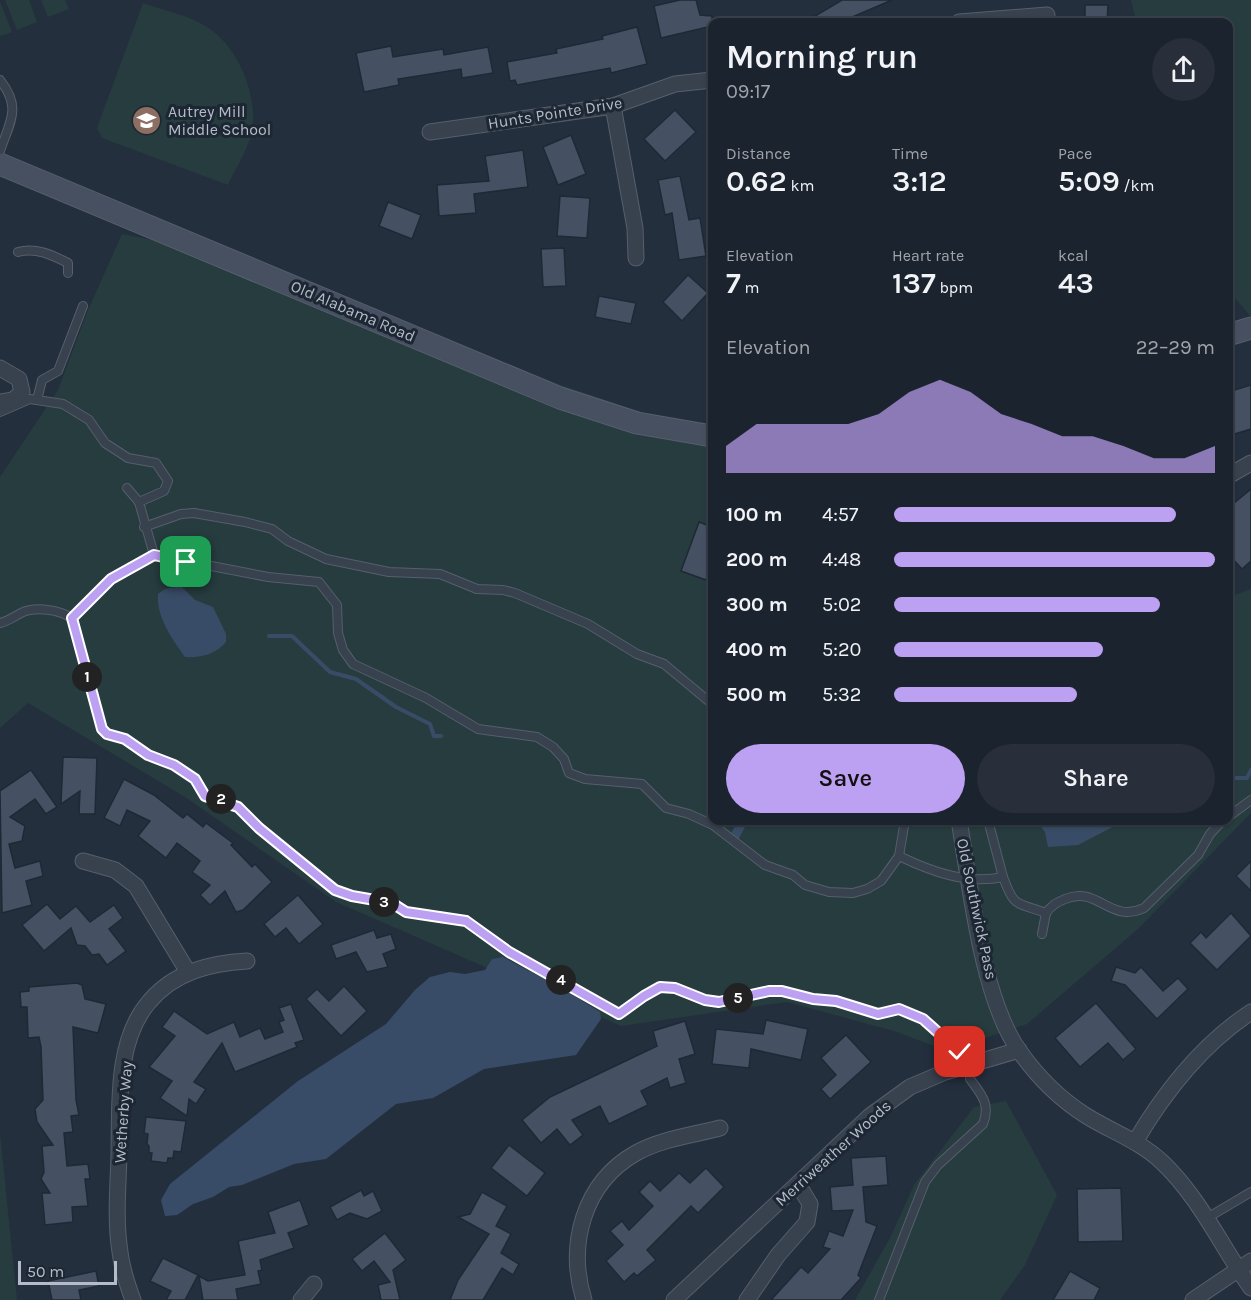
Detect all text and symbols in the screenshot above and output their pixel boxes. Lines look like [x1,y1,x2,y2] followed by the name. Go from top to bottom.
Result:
[726,38,918,76] text: Morning run
[1152,38,1215,101] button: share
[726,80,770,103] text: 09:17
[487,93,623,133] street label: Hunts Pointe Drive
[168,102,271,139] place label: Autrey Mill Middle School
[131,104,163,136] school or university icon: Autrey Mill Middle School
[726,144,791,163] text: Distance
[892,144,928,163] text: Time
[1058,144,1092,163] text: Pace
[726,163,787,199] text: 0.62
[892,163,947,199] text: 3:12
[1058,163,1120,199] text: 5:09
[787,176,814,195] text: km
[1120,176,1155,195] text: /km
[726,246,794,265] text: Elevation
[892,246,964,265] text: Heart rate
[1058,246,1089,265] text: kcal
[726,265,741,301] text: 7
[892,265,936,301] text: 137
[1058,265,1094,301] text: 43
[288,276,418,346] street label: Old Alabama Road
[741,278,759,297] text: m
[936,278,973,297] text: bpm
[726,336,811,359] text: Elevation
[1136,336,1215,359] text: 22–29 m
[726,503,782,526] text: 100 m
[822,503,858,526] text: 4:57
[160,536,211,587] pin
[169,545,202,578] icon: arrive
[726,548,787,571] text: 200 m
[822,548,861,571] text: 4:48
[726,593,788,616] text: 300 m
[822,593,861,616] text: 5:02
[726,638,787,661] text: 400 m
[822,638,861,661] text: 5:20
[72,662,102,692] pin: 1
[84,667,90,686] text: 1
[726,683,787,706] text: 500 m
[822,683,861,706] text: 5:32
[726,744,965,813] button: Save
[977,744,1215,813] button: Share
[206,784,236,814] pin: 2
[216,789,226,808] text: 2
[953,837,1001,981] street label: Old Southwick Pass
[369,887,399,917] pin: 3
[379,892,389,911] text: 3
[546,965,576,995] pin: 4
[556,970,566,989] text: 4
[723,983,753,1013] pin: 5
[733,988,743,1007] text: 5
[934,1026,985,1077] pin
[943,1035,976,1068] icon: check
[110,1060,136,1164] street label: Wetherby Way
[771,1096,895,1210] street label: Merriweather Woods
[18,1258,117,1286] scale bar
[27,1262,64,1281] text: 50 m

